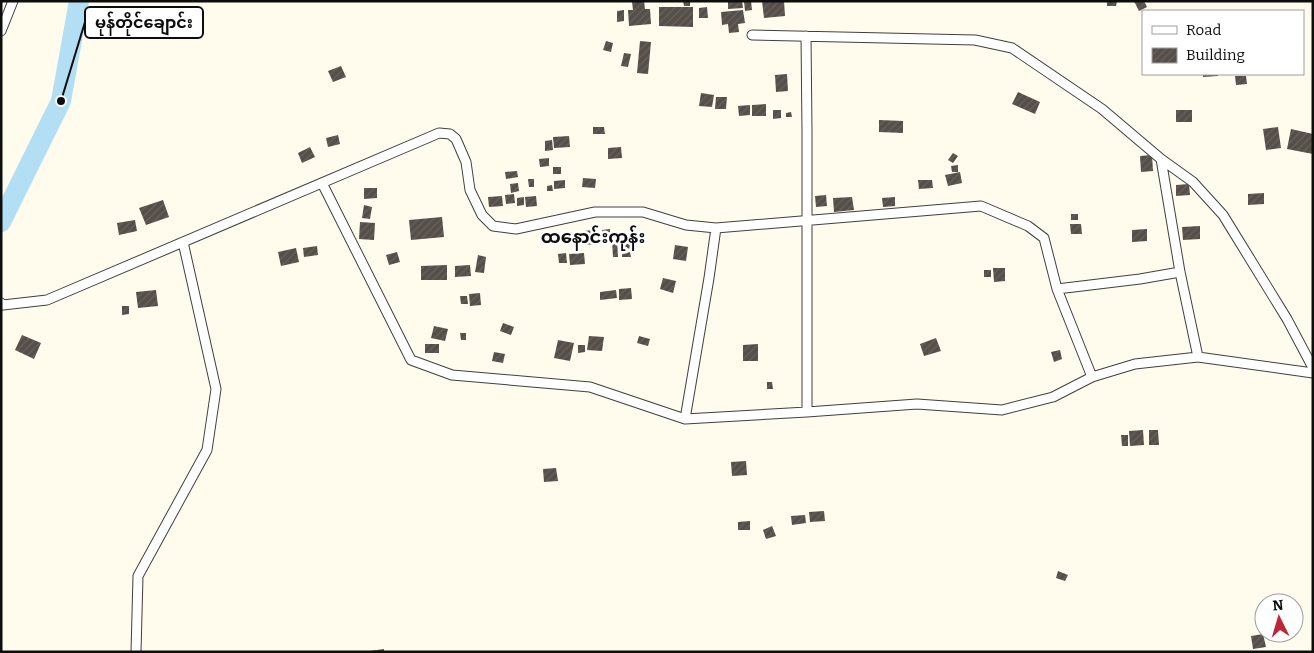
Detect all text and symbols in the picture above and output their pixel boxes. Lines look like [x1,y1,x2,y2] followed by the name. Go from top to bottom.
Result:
[85,7,203,38] callout: မုန်တိုင်ချောင်း
[1142,10,1304,75] legend
[95,11,193,36] text: မုန်တိုင်ချောင်း
[1186,21,1221,39] text: Road
[1186,46,1245,64] text: Building
[541,225,645,251] district label: ထနောင်းကုန်း
[1254,593,1304,643] north arrow
[1272,597,1284,614] text: N

